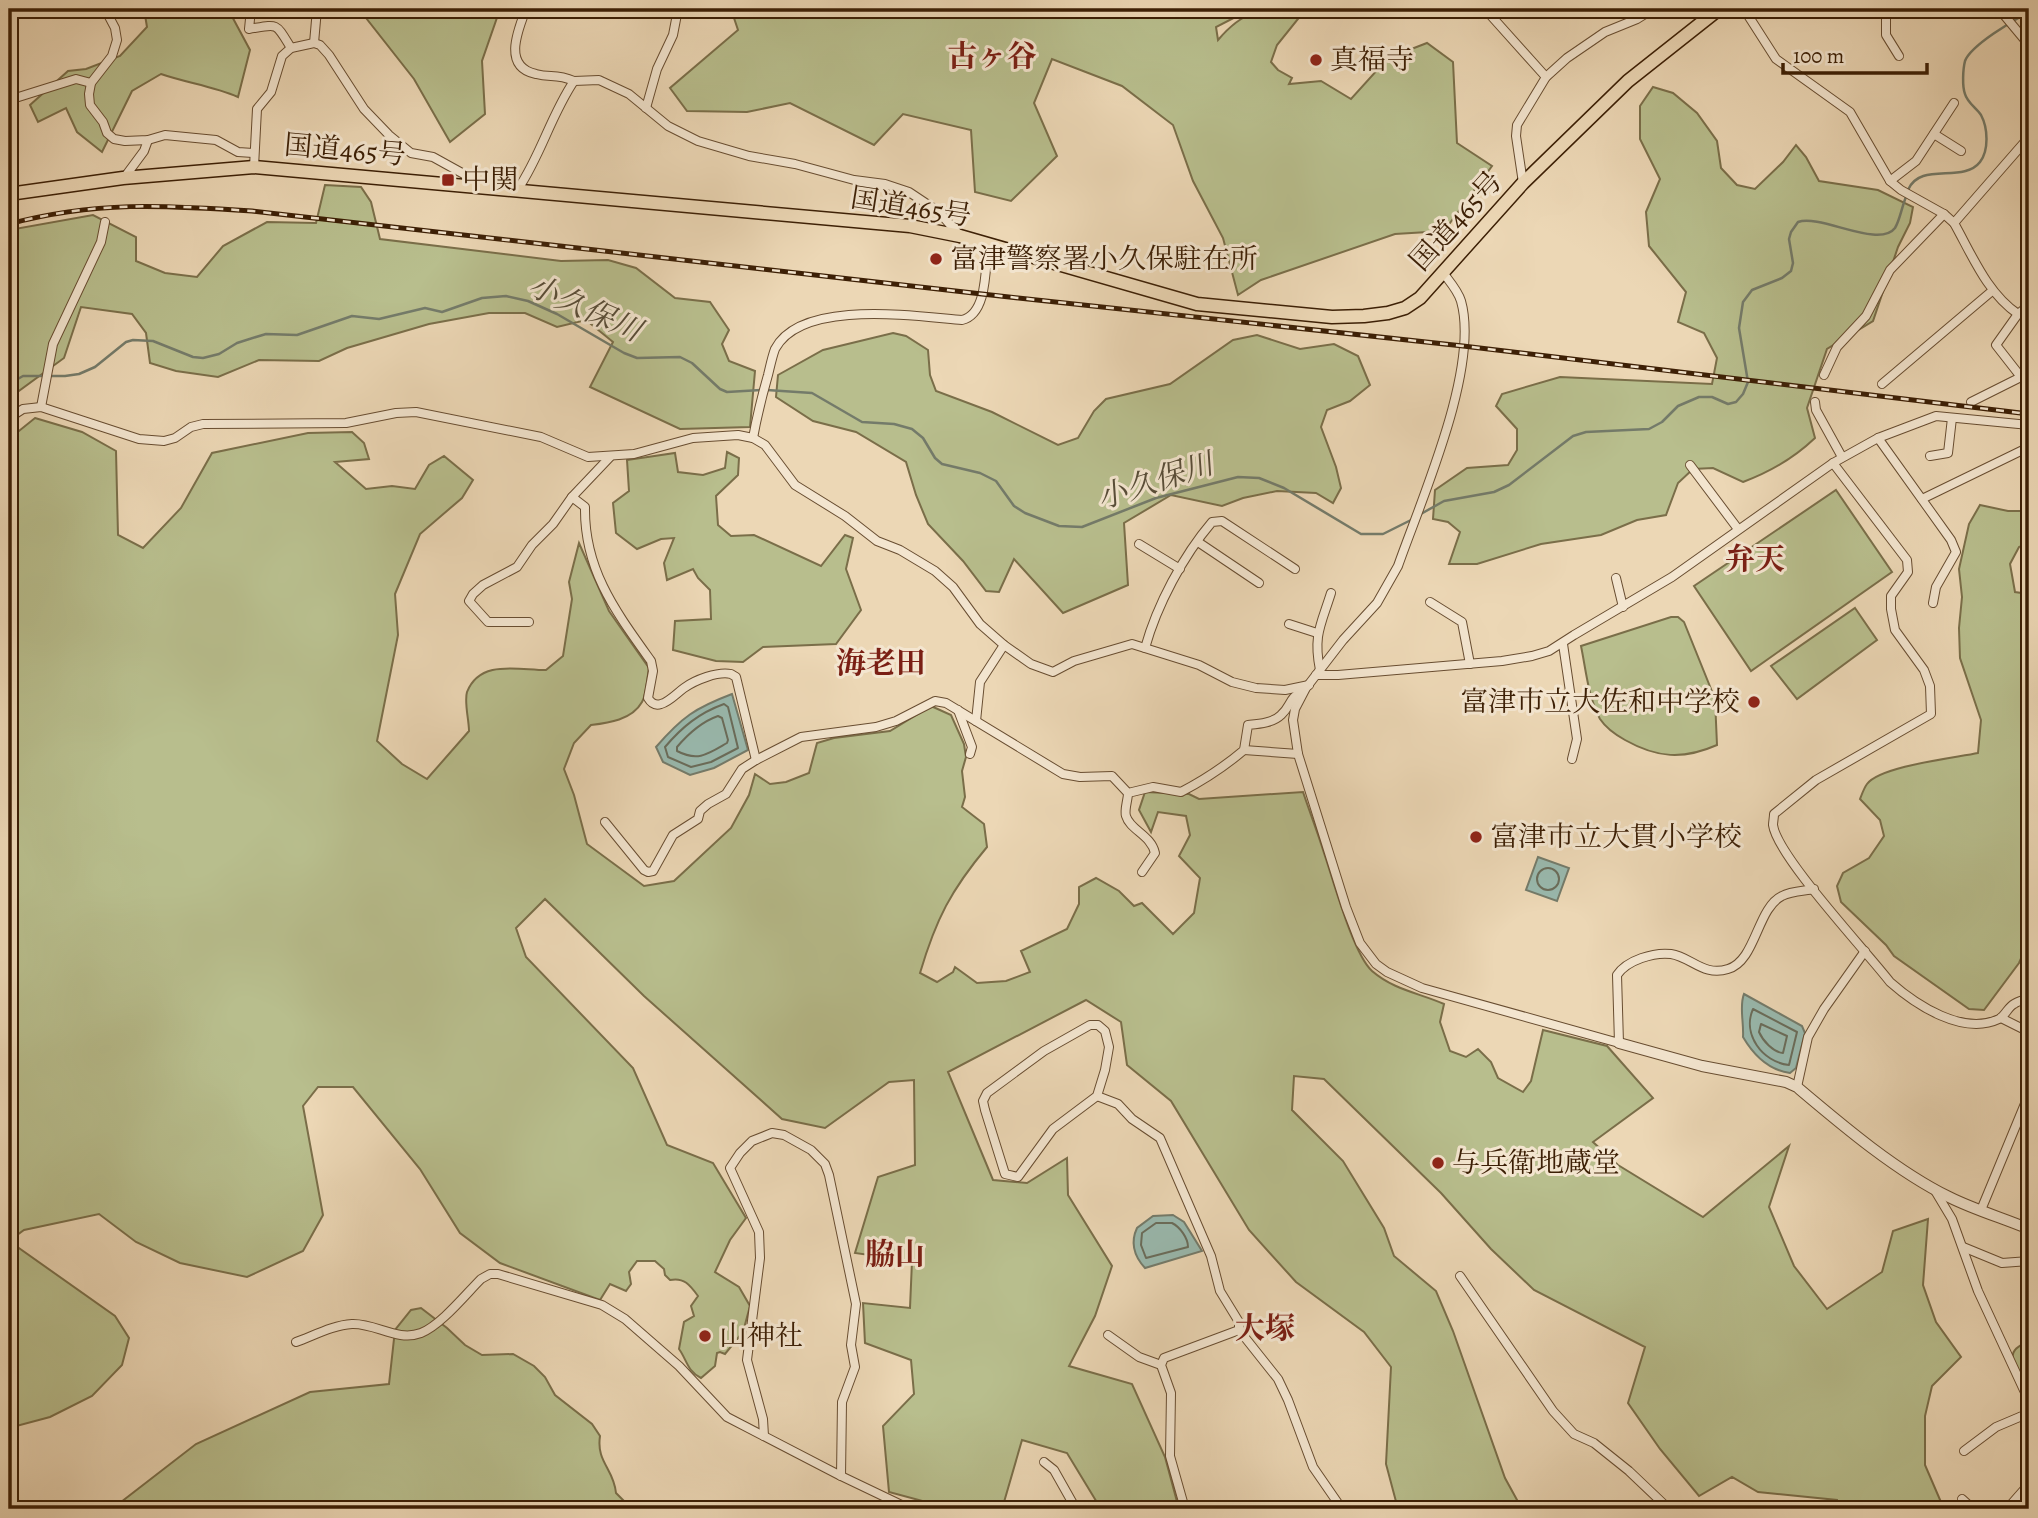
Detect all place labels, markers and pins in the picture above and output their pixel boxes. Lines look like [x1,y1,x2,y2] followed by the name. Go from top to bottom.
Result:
[1330,41,1414,79] place label: 真福寺
[1308,52,1324,68] marker: 真福寺
[462,161,518,199] place label: 中関
[440,172,456,188] marker: 中関
[950,240,1258,278] place label: 富津警察署小久保駐在所
[928,251,944,267] marker: 富津警察署小久保駐在所
[1460,683,1740,721] place label: 富津市立大佐和中学校
[1746,694,1762,710] marker: 富津市立大佐和中学校
[1490,818,1742,856] place label: 富津市立大貫小学校
[1468,829,1484,845] marker: 富津市立大貫小学校
[1452,1144,1620,1182] place label: 与兵衛地蔵堂
[1430,1155,1446,1171] marker: 与兵衛地蔵堂
[719,1317,803,1355] place label: 山神社
[697,1328,713,1344] marker: 山神社

